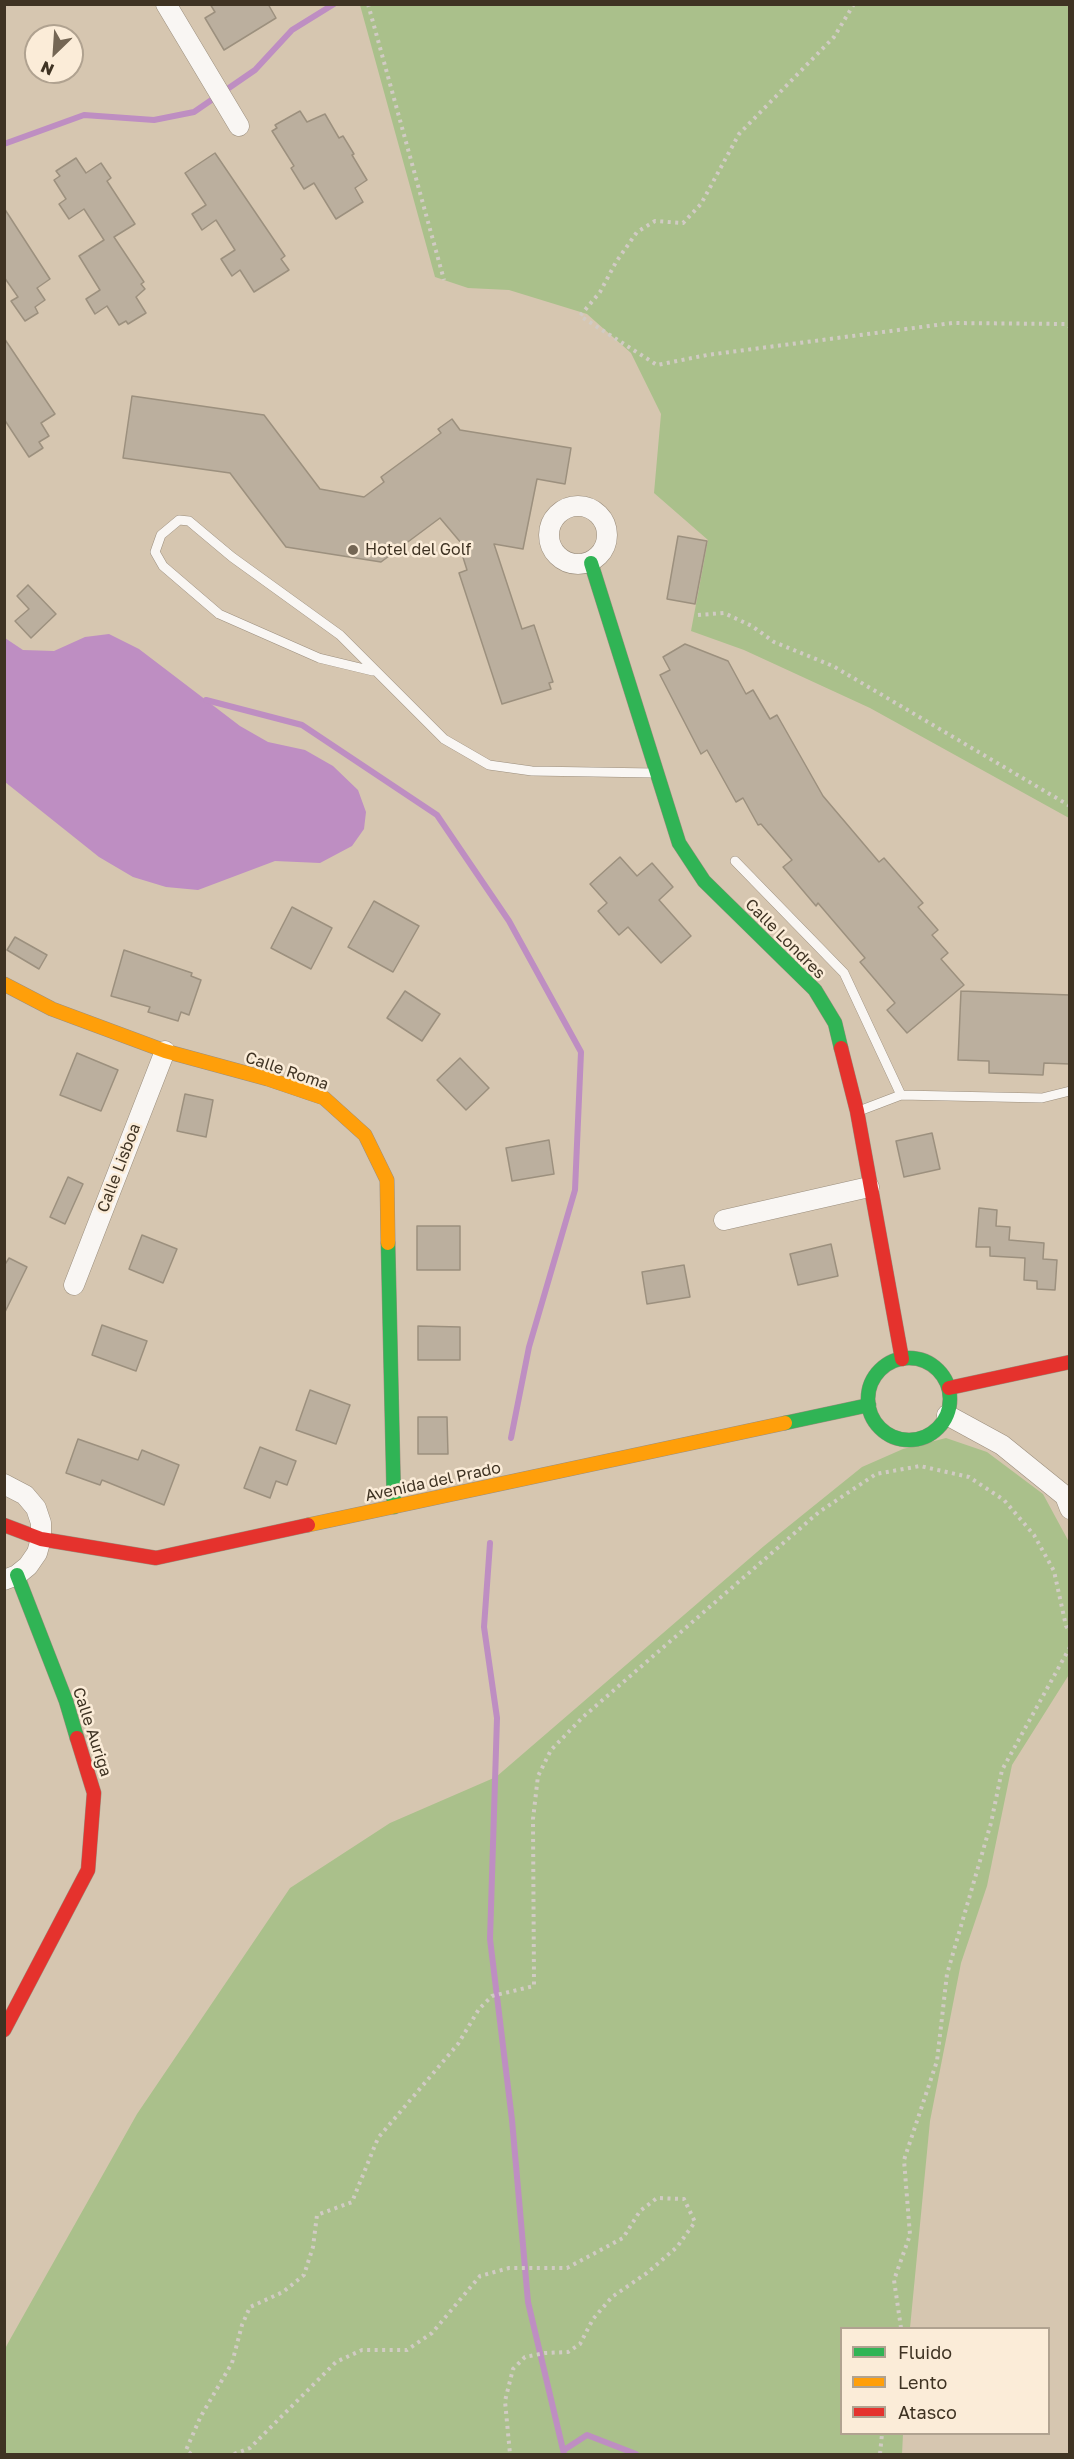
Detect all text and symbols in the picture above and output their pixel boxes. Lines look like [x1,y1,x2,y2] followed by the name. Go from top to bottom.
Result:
[24,24,84,84] north arrow
[38,57,57,80] text: N
[365,540,471,560] place label: Hotel del Golf
[346,543,360,557] marker: Hotel del Golf
[741,895,829,983] street label: Calle Londres
[243,1048,331,1094] street label: Calle Roma
[93,1121,145,1215] street label: Calle Lisboa
[364,1458,502,1506] street label: Avenida del Prado
[69,1685,115,1779] street label: Calle Auriga
[840,2327,1050,2435] legend
[898,2341,952,2363] text: Fluido
[898,2371,947,2393] text: Lento
[898,2401,957,2423] text: Atasco

